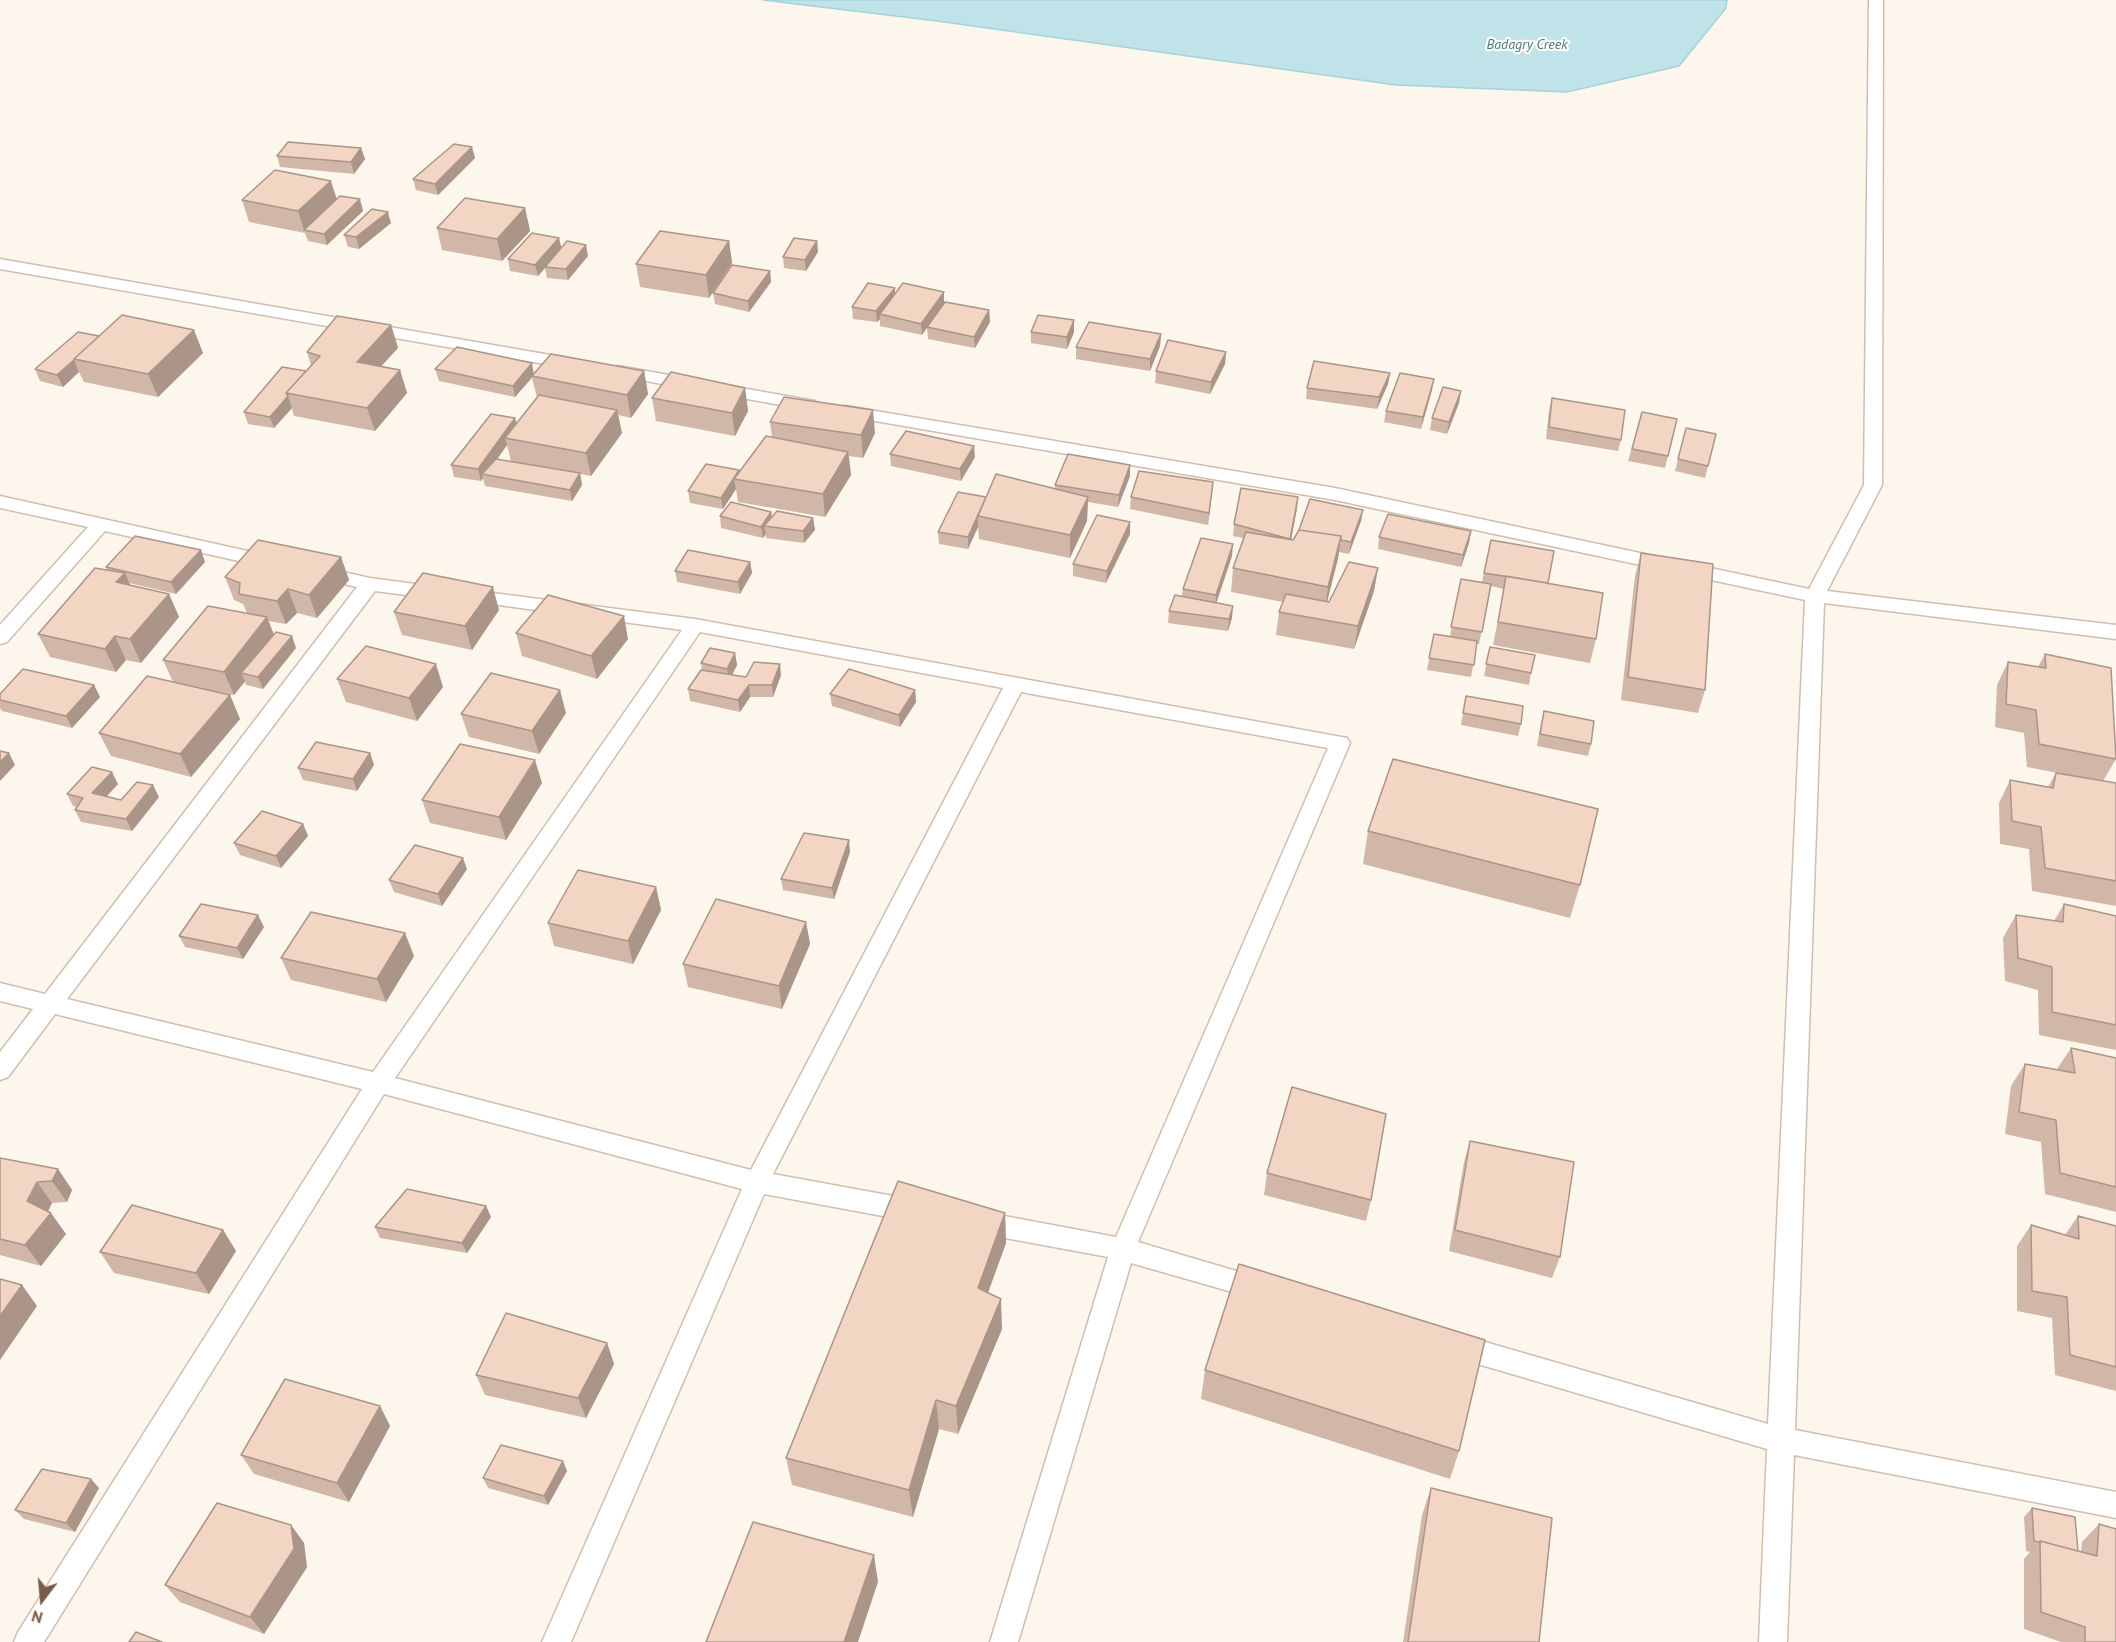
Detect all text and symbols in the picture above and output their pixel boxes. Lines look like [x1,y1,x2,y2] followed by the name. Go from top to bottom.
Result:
[1486,37,1568,53] water label: Badagry Creek
[12,1570,72,1630] north arrow
[29,1606,45,1628] text: N

